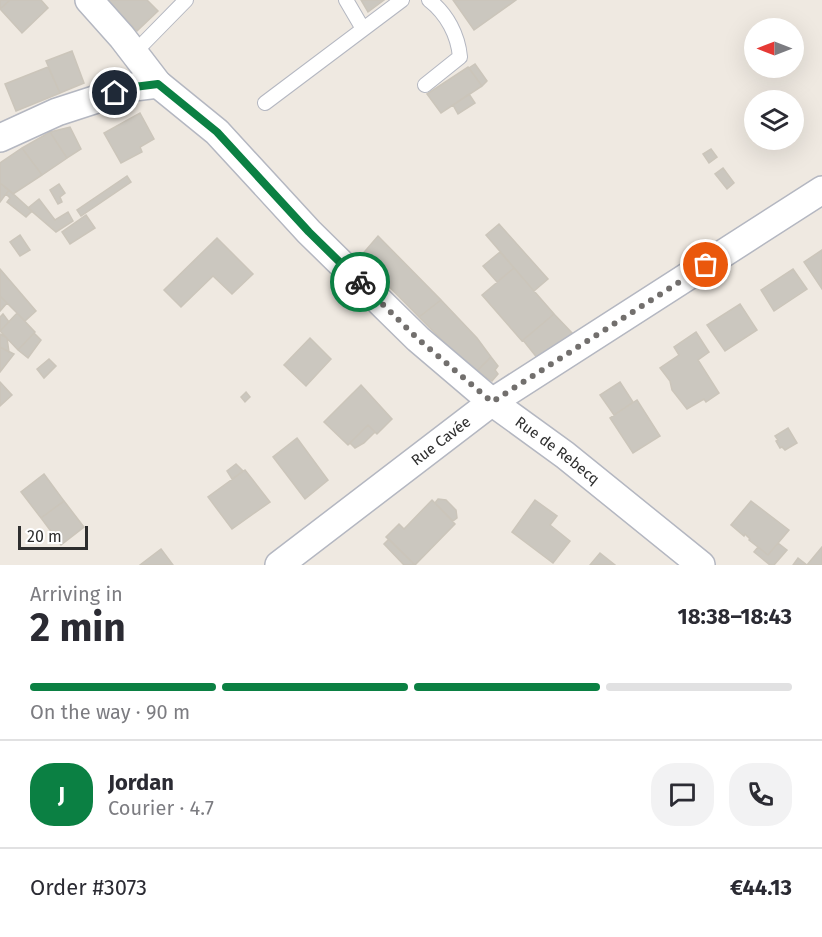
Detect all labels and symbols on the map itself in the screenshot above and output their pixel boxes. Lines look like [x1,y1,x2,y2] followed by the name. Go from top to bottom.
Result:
[744,18,804,78] north arrow
[89,67,140,118] pin
[680,239,731,290] pin
[330,252,390,312] courier
[408,413,474,469] street label: Rue Cavée
[512,413,603,488] street label: Rue de Rebecq
[18,523,88,550] scale bar

